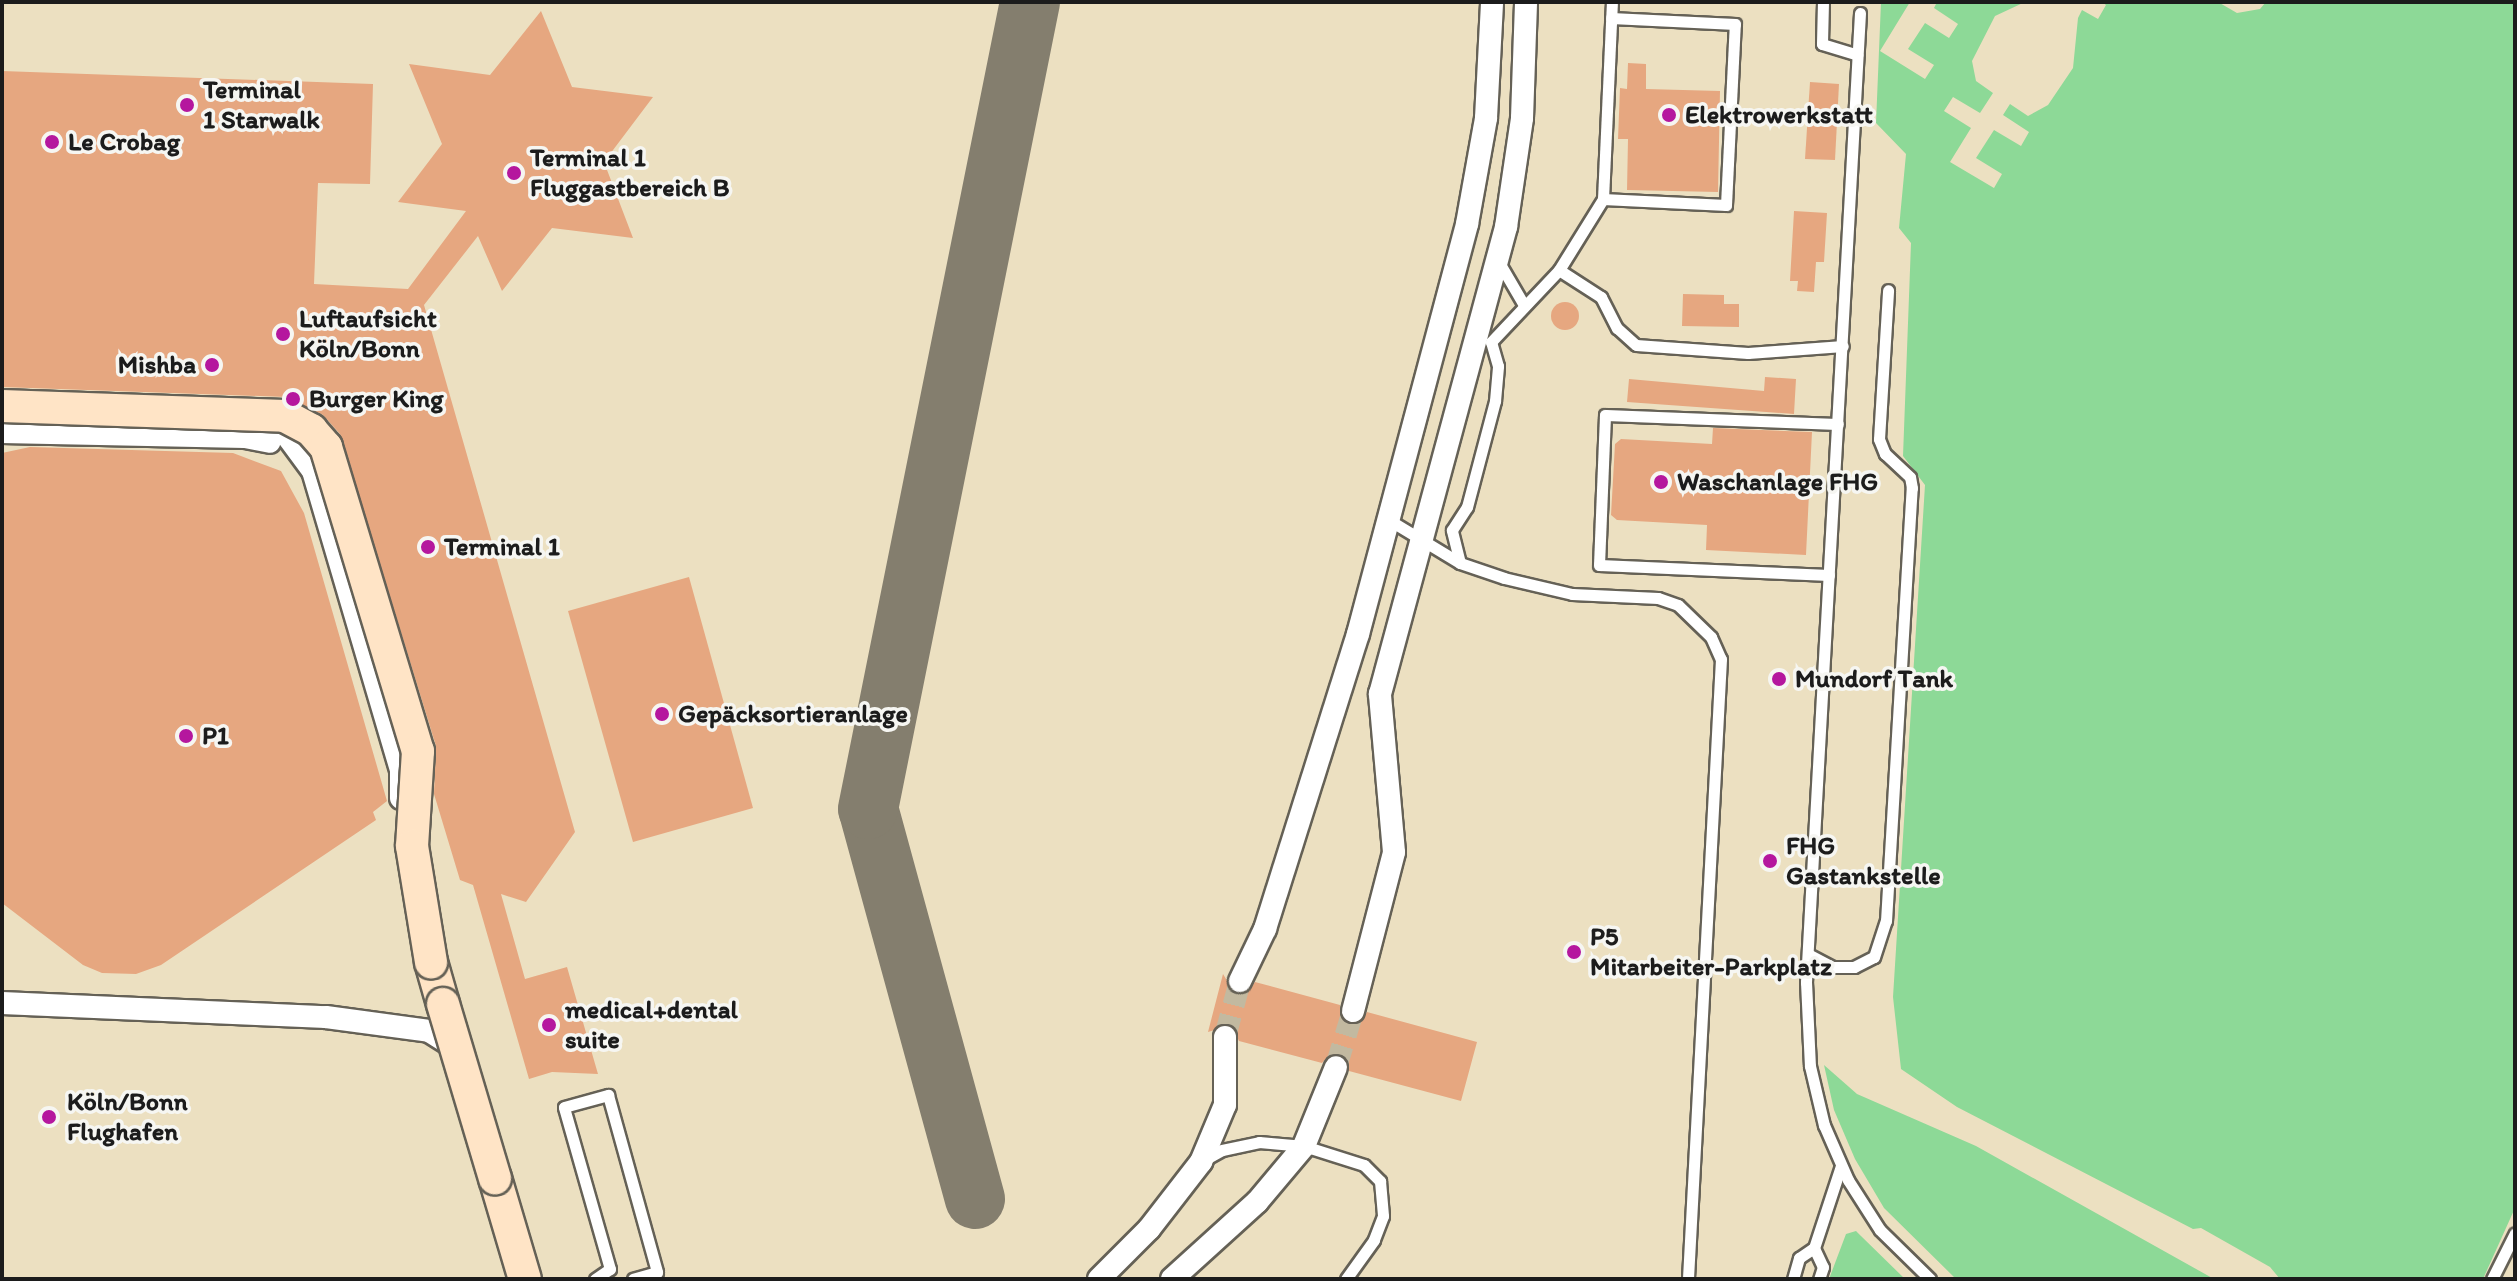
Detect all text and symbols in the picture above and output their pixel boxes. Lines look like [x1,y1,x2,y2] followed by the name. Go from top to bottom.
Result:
[203,74,320,136] place label: Terminal 1 Starwalk
[178,96,196,114] marker: Terminal 1 Starwalk
[1685,99,1873,131] place label: Elektrowerkstatt
[1660,106,1678,124] marker: Elektrowerkstatt
[68,126,179,158] place label: Le Crobag
[43,133,61,151] marker: Le Crobag
[530,142,730,204] place label: Terminal 1 Fluggastbereich B
[505,164,523,182] marker: Terminal 1 Fluggastbereich B
[299,303,437,364] place label: Luftaufsicht Köln/Bonn
[274,325,292,343] marker: Luftaufsicht Köln/Bonn
[118,349,196,381] place label: Mishba
[203,356,221,374] marker: Mishba
[309,383,443,415] place label: Burger King
[284,390,302,408] marker: Burger King
[1677,466,1878,498] place label: Waschanlage FHG
[1652,473,1670,491] marker: Waschanlage FHG
[444,531,560,563] place label: Terminal 1
[419,538,437,556] marker: Terminal 1
[1795,663,1951,695] place label: Mundorf Tank
[1770,670,1788,688] marker: Mundorf Tank
[678,698,908,730] place label: Gepäcksortieranlage
[653,705,671,723] marker: Gepäcksortieranlage
[202,720,229,752] place label: P1
[177,727,195,745] marker: P1
[1786,830,1941,892] place label: FHG Gastankstelle
[1761,852,1779,870] marker: FHG Gastankstelle
[1590,921,1832,982] place label: P5 Mitarbeiter-Parkplatz
[1565,943,1583,961] marker: P5 Mitarbeiter-Parkplatz
[565,994,738,1056] place label: medical+dental suite
[540,1016,558,1034] marker: medical+dental suite
[67,1086,188,1148] place label: Köln/Bonn Flughafen
[38,1106,60,1128] marker: Köln/Bonn Flughafen

